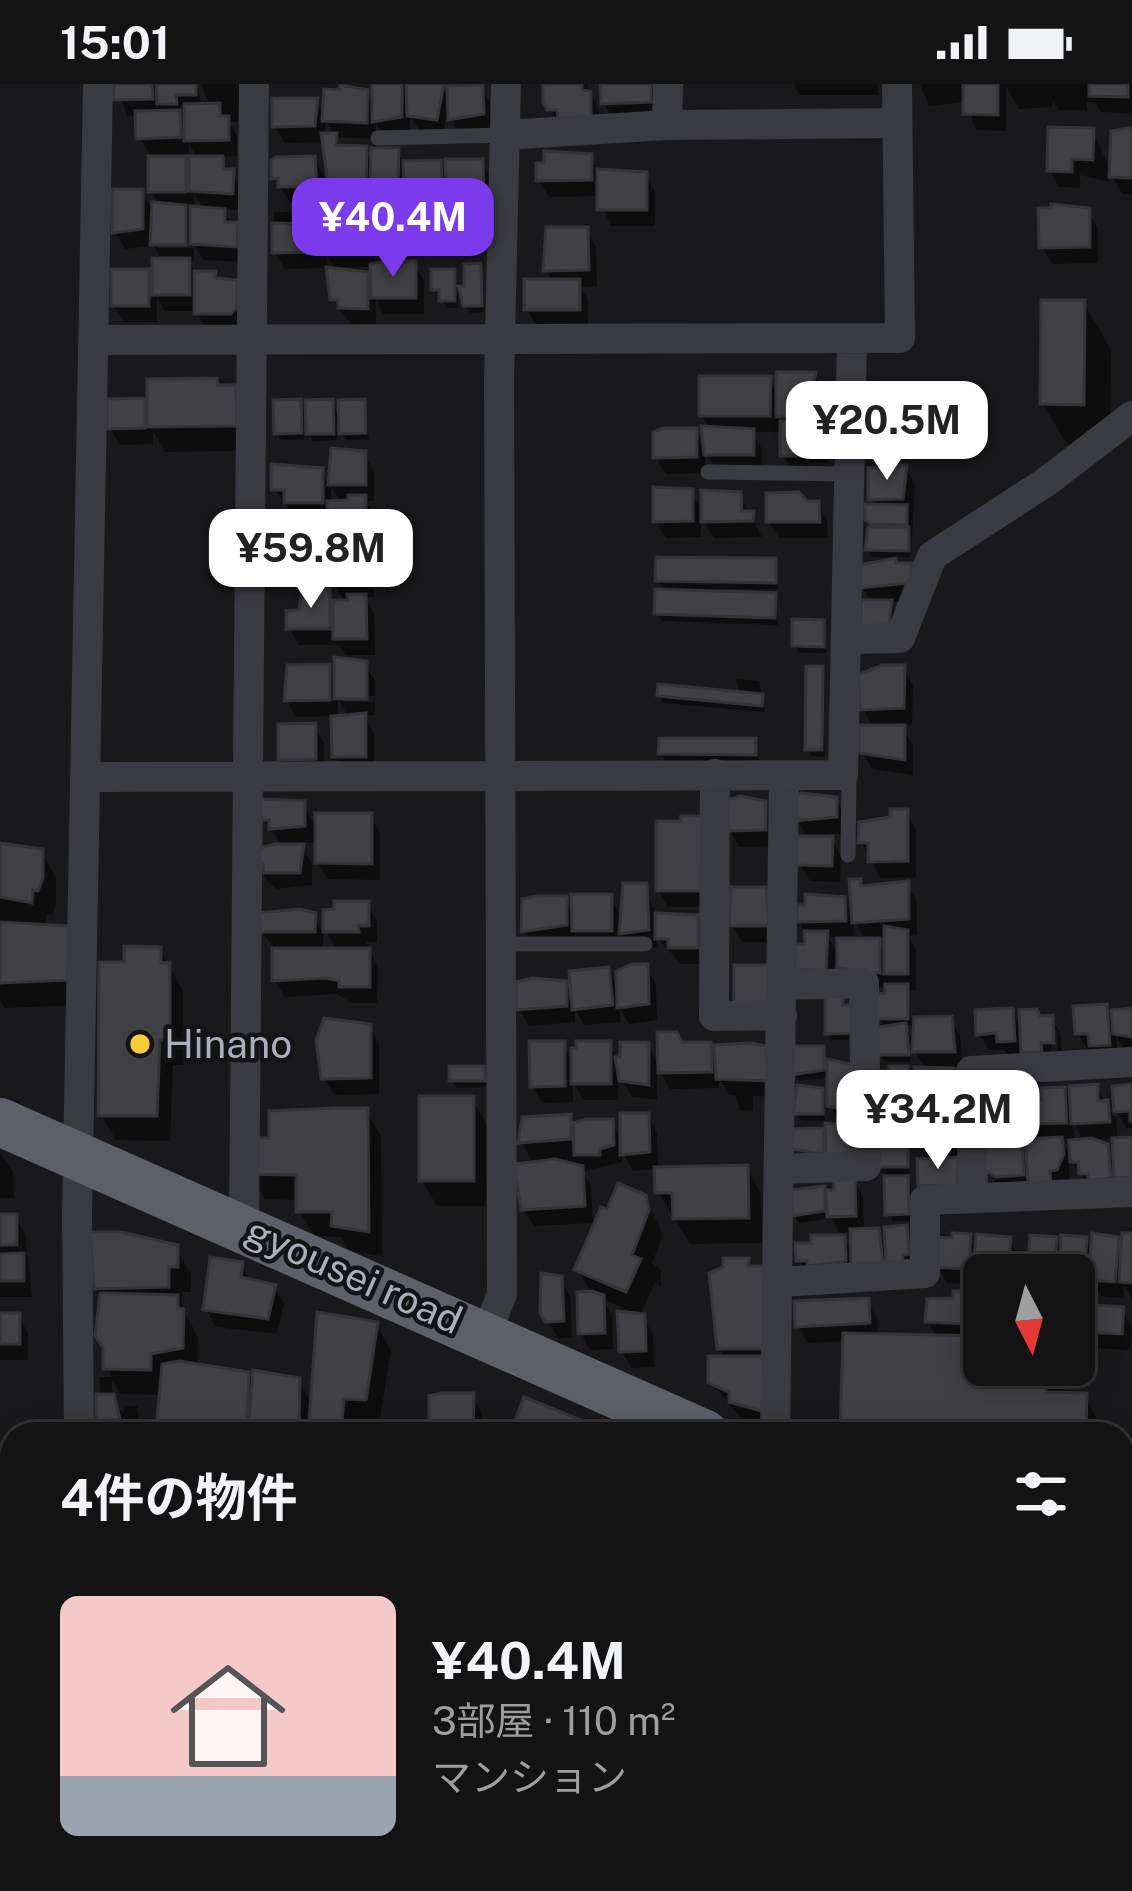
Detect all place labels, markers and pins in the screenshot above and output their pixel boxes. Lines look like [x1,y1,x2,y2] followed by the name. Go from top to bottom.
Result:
[295,178,491,280] pin: ¥40.4M
[789,381,985,483] pin: ¥20.5M
[213,509,409,611] pin: ¥59.8M
[164,1021,292,1067] place label: Hinano
[127,1031,153,1057] marker: Hinano
[840,1070,1036,1172] pin: ¥34.2M

